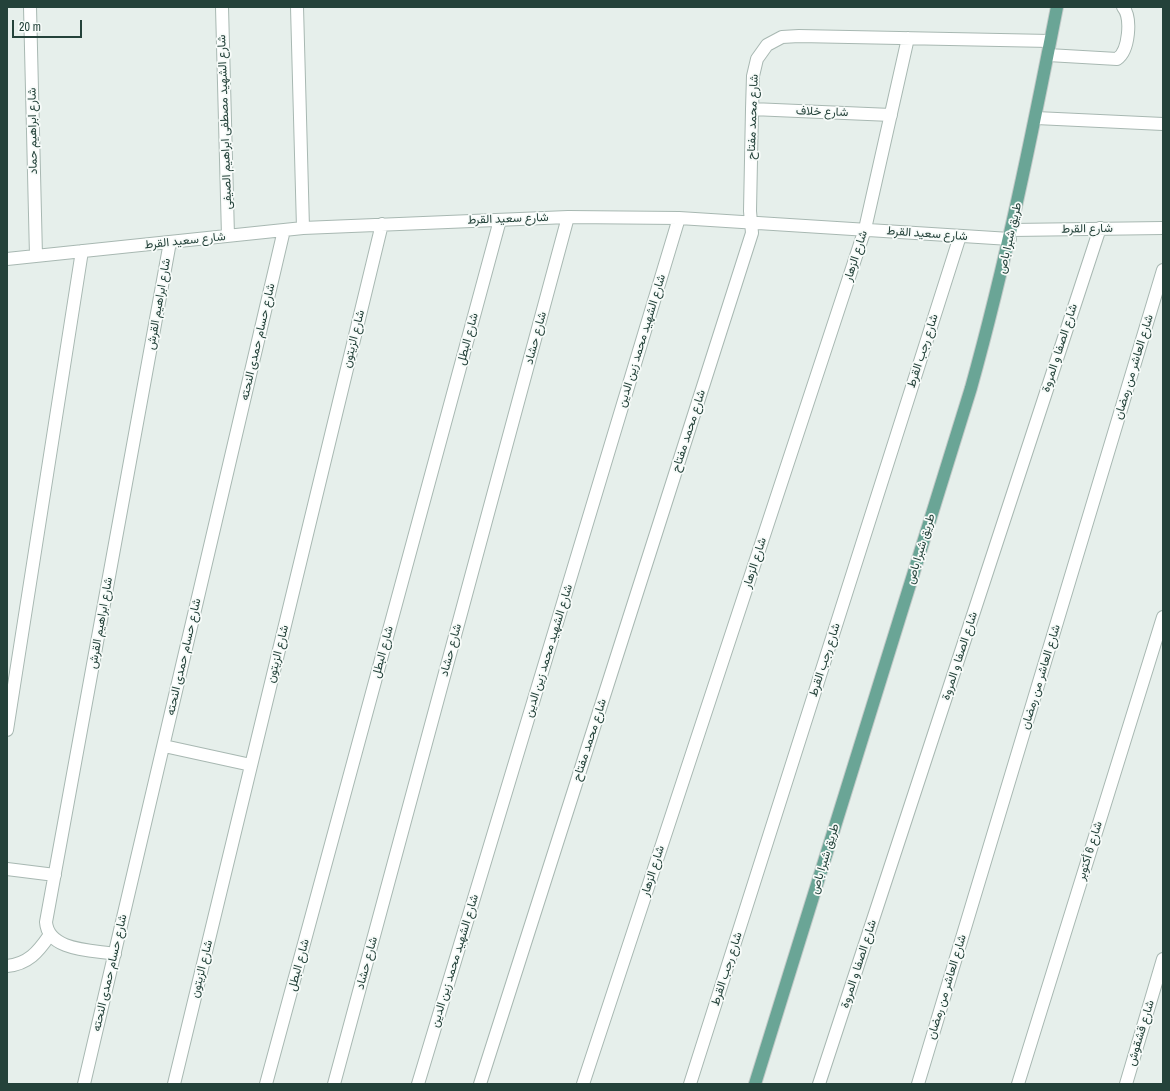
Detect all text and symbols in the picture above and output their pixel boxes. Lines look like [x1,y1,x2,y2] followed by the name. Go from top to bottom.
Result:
[14,12,84,38] scale bar
[19,19,41,35] text: 20 m
[215,34,235,210] street label: شارع الشهيد مصطفى ابراهيم الصيفى
[744,74,762,160] street label: شارع محمد مفتاح
[25,88,41,174] street label: شارع ابراهيم حماد
[795,104,849,120] street label: شارع خلاف
[995,201,1025,275] street label: طريق شبرا باص
[467,210,549,228] street label: شارع سعيد القرط
[1061,221,1113,237] street label: شارع القرط
[886,224,968,244] street label: شارع سعيد القرط
[841,229,871,283] street label: شارع الزهار
[144,230,226,252] street label: شارع سعيد القرط
[144,257,174,351] street label: شارع ابراهيم القرش
[615,273,669,409] street label: شارع الشهيد محمد زين الدين
[238,282,278,402] street label: شارع حسام حمدى النحته
[1039,302,1081,394] street label: شارع الصفا و المروة
[340,309,368,369] street label: شارع الزيتون
[522,310,550,366] street label: شارع حشاد
[454,311,482,367] street label: شارع البطل
[904,312,942,390] street label: شارع رجب القرط
[1111,313,1157,421] street label: شارع العاشر من رمضان
[669,388,709,474] street label: شارع محمد مفتاح
[903,512,939,586] street label: طريق شبرا باص
[740,536,770,590] street label: شارع الزهار
[86,576,116,670] street label: شارع ابراهيم القرش
[522,583,576,719] street label: شارع الشهيد محمد زين الدين
[164,597,204,717] street label: شارع حسام حمدى النحته
[939,610,981,702] street label: شارع الصفا و المروة
[806,621,844,699] street label: شارع رجب القرط
[437,622,465,678] street label: شارع حشاد
[1018,623,1064,731] street label: شارع العاشر من رمضان
[264,624,292,684] street label: شارع الزيتون
[369,624,397,680] street label: شارع البطل
[570,697,610,783] street label: شارع محمد مفتاح
[1074,820,1106,882] street label: شارع 6 أكتوبر
[807,822,843,896] street label: طريق شبرا باص
[638,844,668,898] street label: شارع الزهار
[428,893,482,1029] street label: شارع الشهيد محمد زين الدين
[90,913,130,1033] street label: شارع حسام حمدى النحته
[838,918,880,1010] street label: شارع الصفا و المروة
[708,930,746,1008] street label: شارع رجب القرط
[924,933,970,1041] street label: شارع العاشر من رمضان
[353,935,381,991] street label: شارع حشاد
[285,937,313,993] street label: شارع البطل
[188,939,216,999] street label: شارع الزيتون
[1124,998,1158,1068] street label: شارع قشقوش

